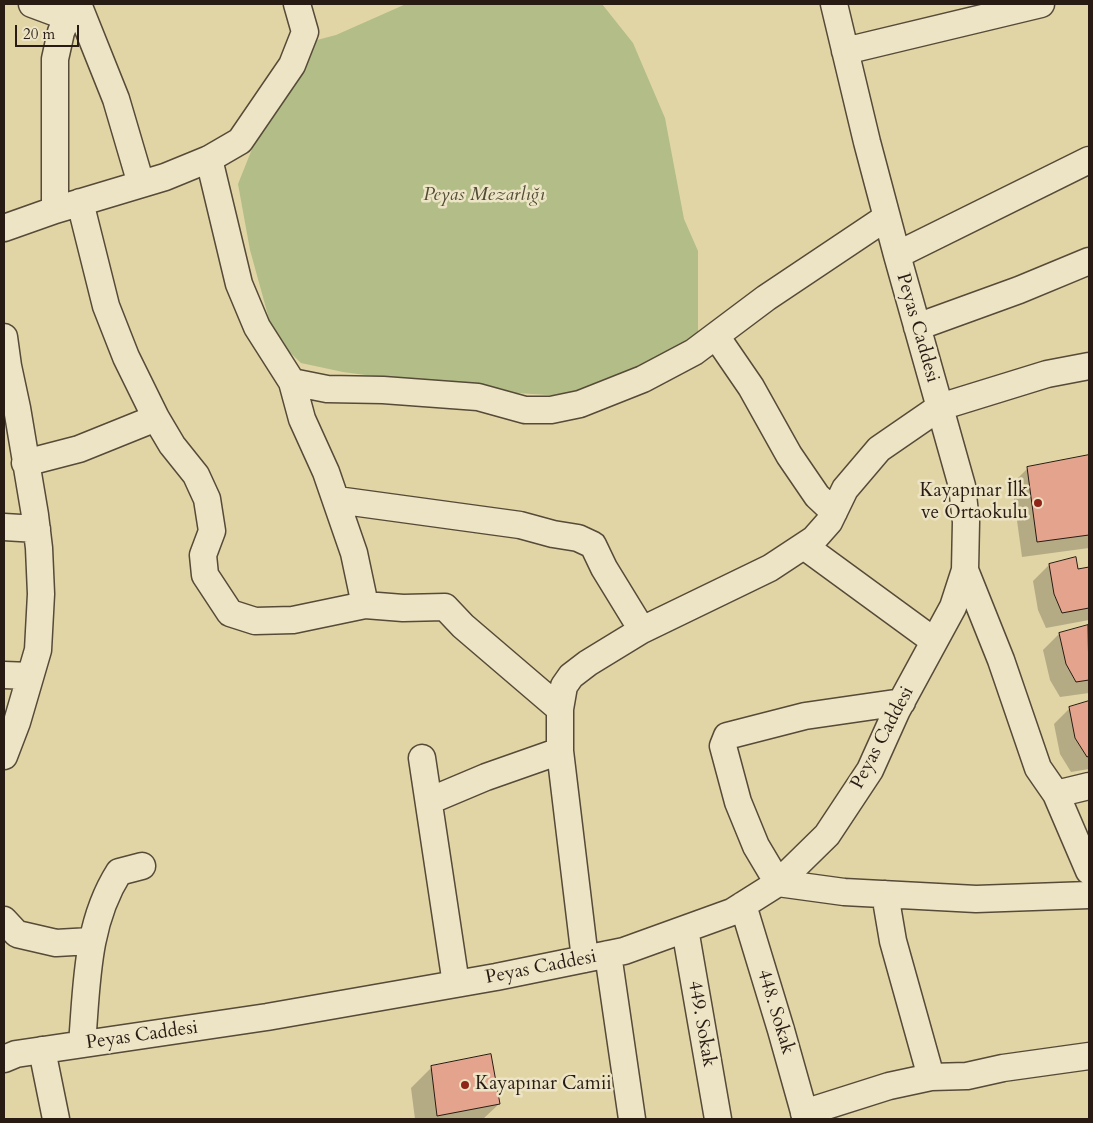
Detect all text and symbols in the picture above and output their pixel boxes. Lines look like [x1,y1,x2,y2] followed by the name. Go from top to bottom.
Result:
[18,15,81,47] scale bar
[23,24,55,44] text: 20 m
[423,185,545,207] park label: Peyas Mezarlığı
[890,271,944,385] street label: Peyas Caddesi
[919,481,1028,525] place label: Kayapınar İlk ve Ortaokulu
[1032,497,1044,509] marker: Kayapınar İlk ve Ortaokulu
[846,683,920,793] street label: Peyas Caddesi
[483,946,599,990] street label: Peyas Caddesi
[751,967,799,1057] street label: 448. Sokak
[682,979,720,1069] street label: 449. Sokak
[85,1017,199,1055] street label: Peyas Caddesi
[475,1074,612,1096] place label: Kayapınar Camii
[459,1079,471,1091] marker: Kayapınar Camii

